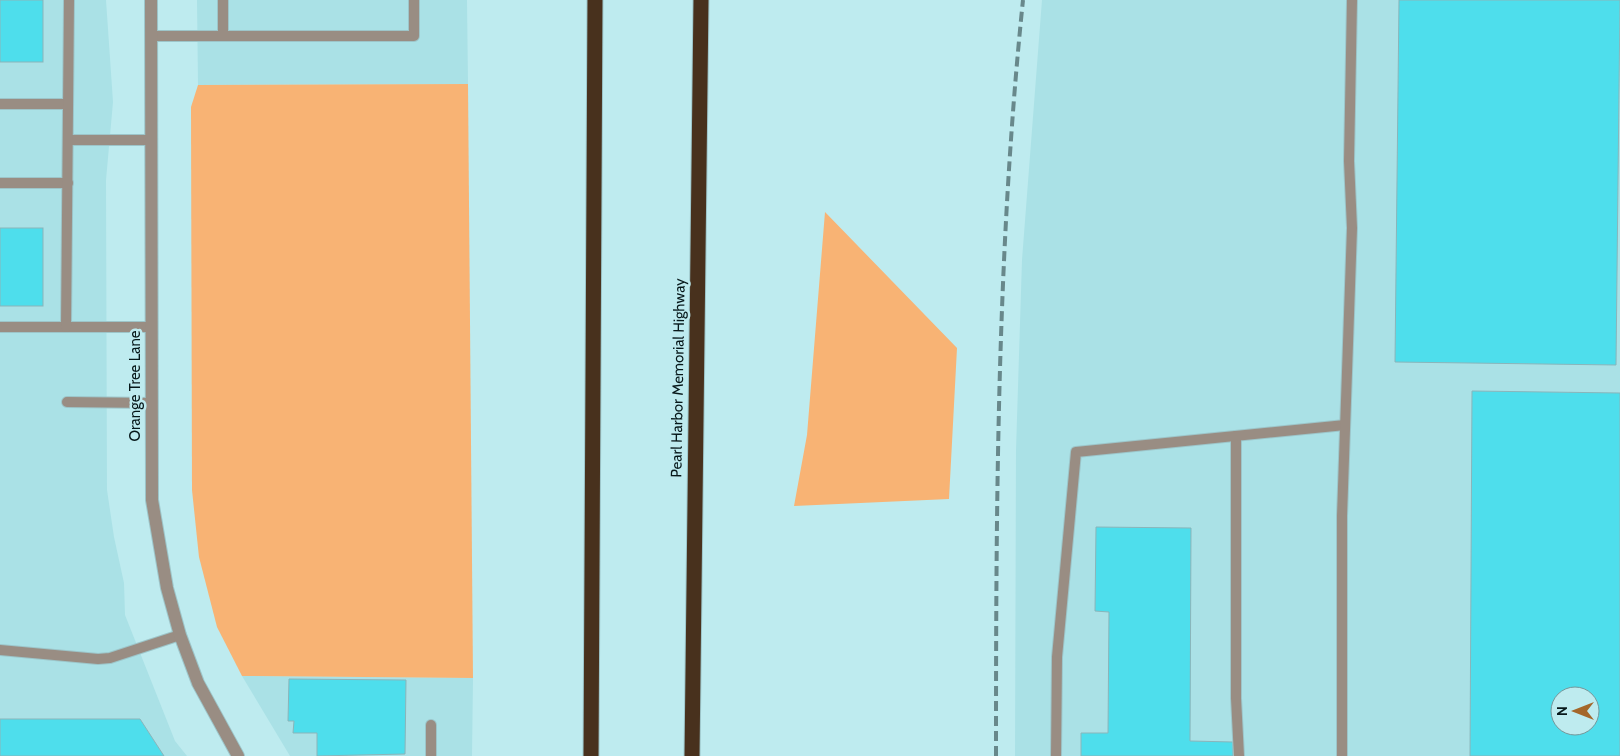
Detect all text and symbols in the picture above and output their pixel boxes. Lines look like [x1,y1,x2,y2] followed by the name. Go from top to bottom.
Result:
[667,278,689,478] street label: Pearl Harbor Memorial Highway
[126,330,144,441] street label: Orange Tree Lane
[1550,686,1600,736] north arrow
[1553,706,1571,716] text: N

